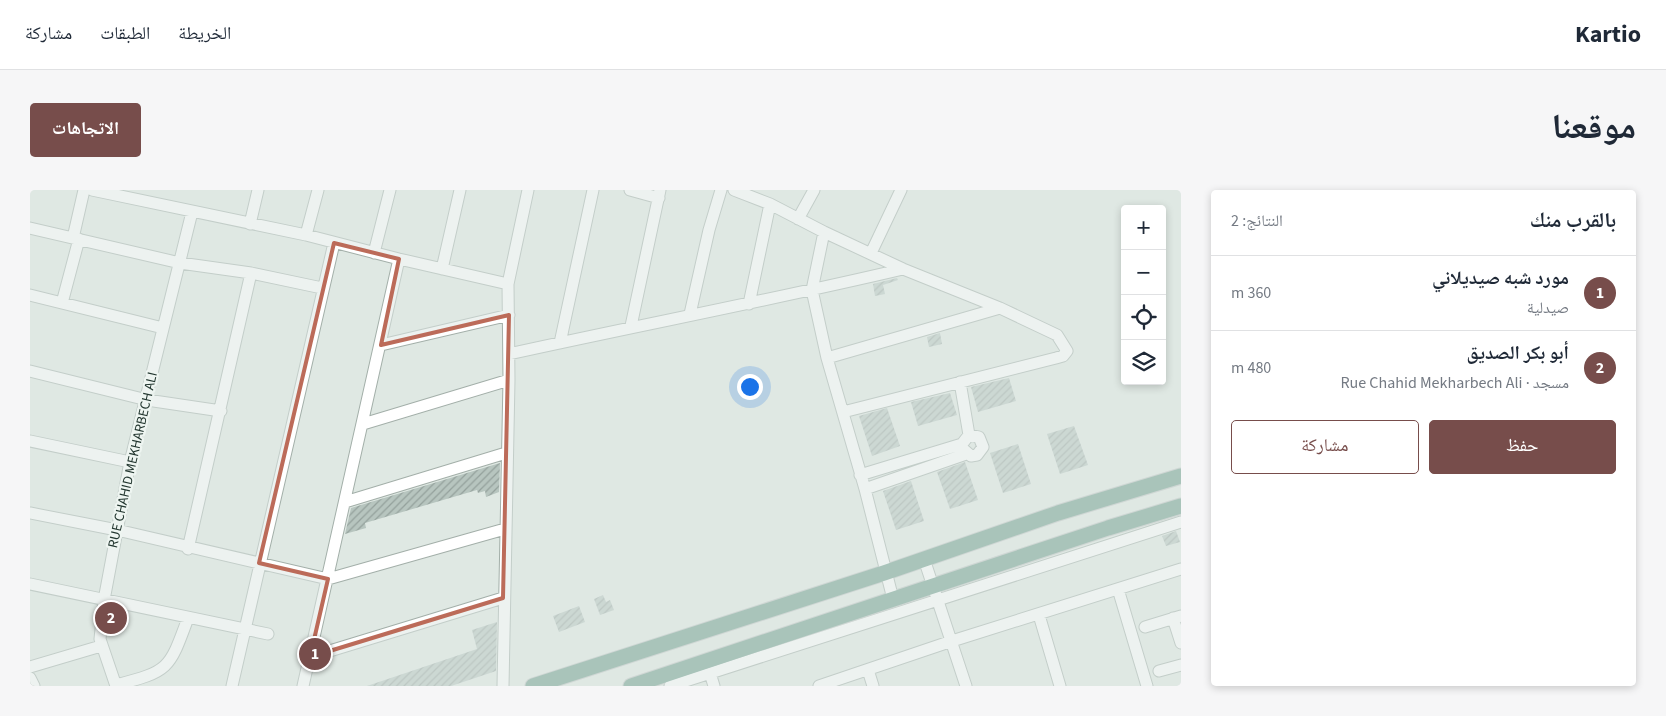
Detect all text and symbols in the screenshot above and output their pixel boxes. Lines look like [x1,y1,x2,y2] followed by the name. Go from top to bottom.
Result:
[1575,17,1641,52] text: Kartio
[25,21,72,46] text: مشاركة
[100,21,150,46] text: الطبقات
[178,21,231,46] text: الخريطة
[1551,102,1636,152] text: موقعنا
[30,103,141,157] button: الاتجاهات
[1121,205,1166,385] map controls
[1121,205,1166,250] button: +
[1530,205,1616,235] text: بالقرب منك
[1231,210,1283,232] text: النتائج: 2
[1121,250,1166,295] button: −
[1432,265,1569,292] text: مورد شبه صيديلاني
[1231,282,1271,304] text: 360 m
[1596,282,1604,304] text: 1
[1121,295,1166,340] button: locate
[1527,297,1569,319] text: صيدلية
[1121,340,1166,385] button: layers
[1467,340,1569,367] text: أبو بكر الصديق
[1231,357,1271,379] text: 480 m
[1596,357,1604,379] text: 2
[103,370,163,550] street label: RUE CHAHID MEKHARBECH ALI
[1340,372,1569,394] text: مسجد · Rue Chahid Mekharbech Ali
[737,374,763,400] your location
[1231,420,1419,474] button: مشاركة
[1429,420,1616,474] button: حفظ
[95,599,127,637] pin: 2
[299,635,331,673] pin: 1

